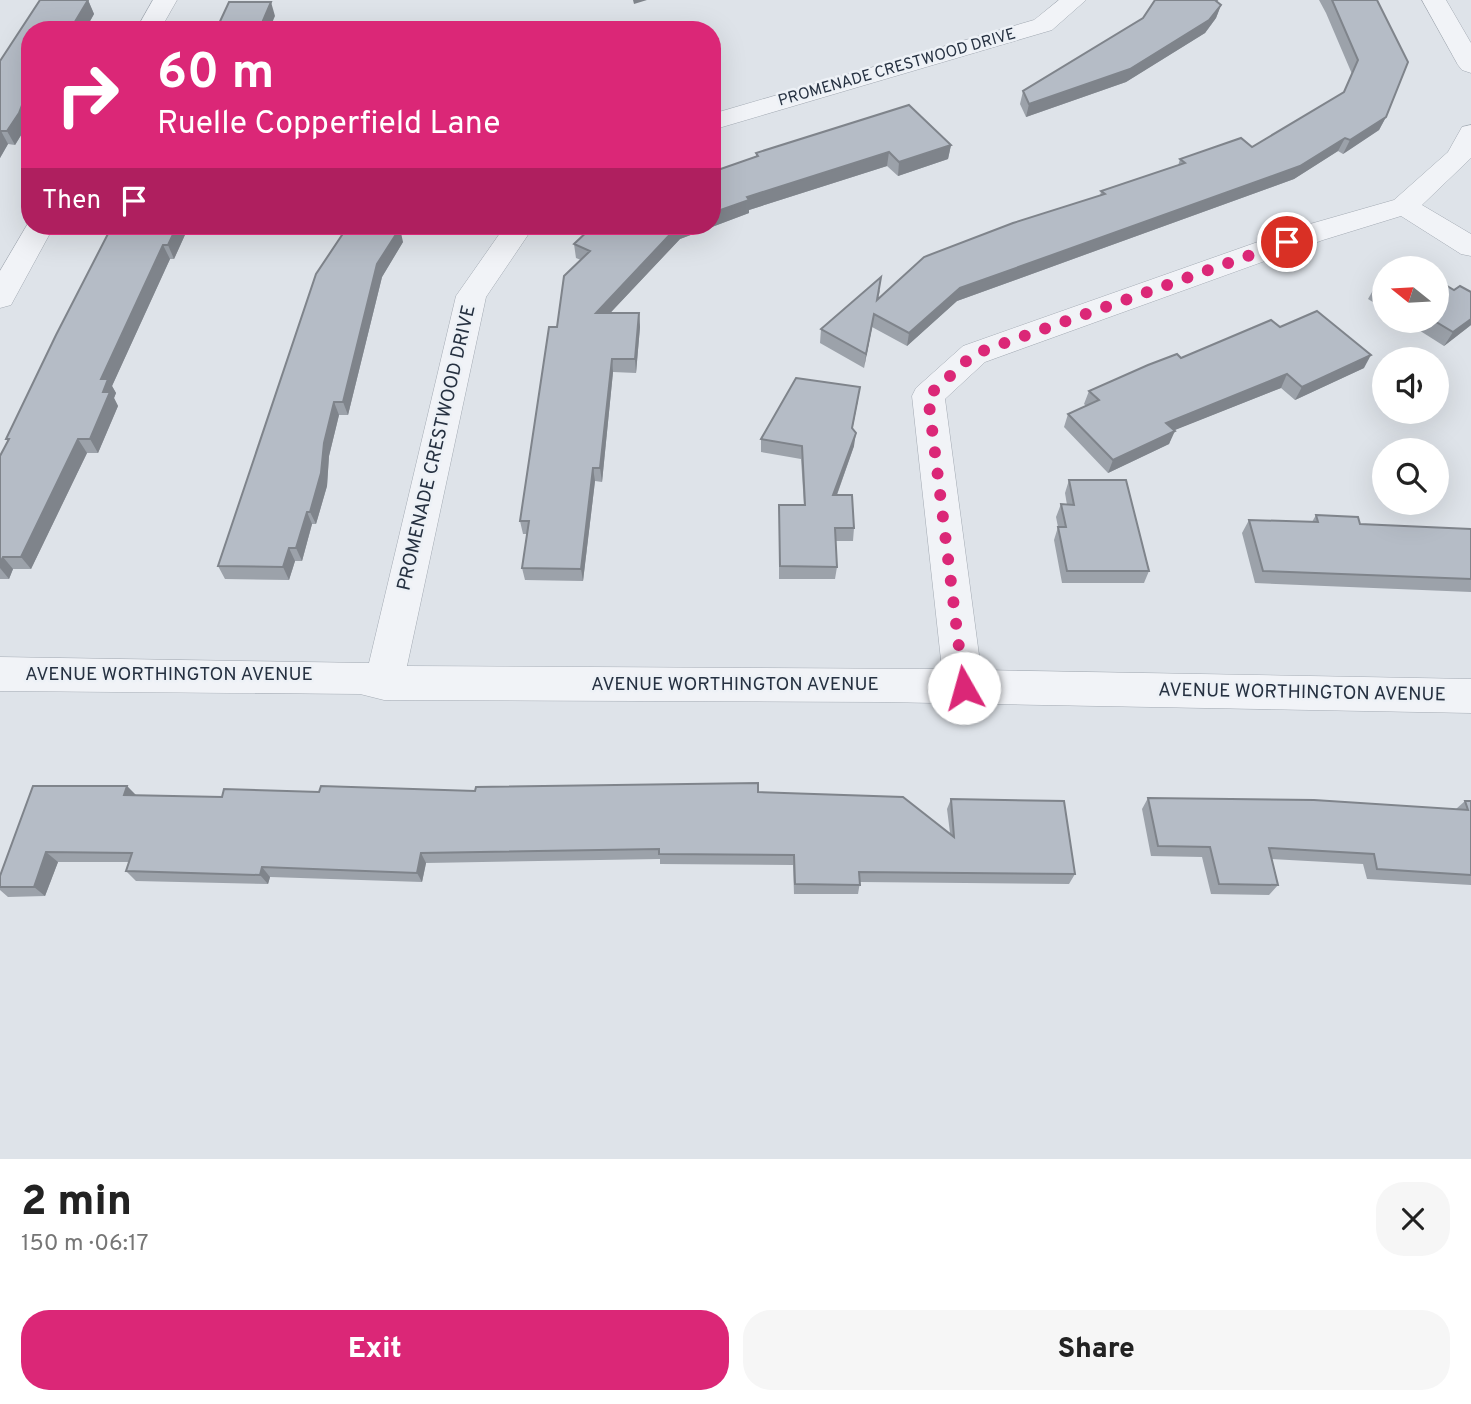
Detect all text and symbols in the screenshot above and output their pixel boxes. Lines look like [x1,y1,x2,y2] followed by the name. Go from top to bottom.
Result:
[776,24,1018,112] street label: PROMENADE CRESTWOOD DRIVE
[157,44,275,106] text: 60 m
[42,49,133,140] icon: right
[157,105,500,145] text: Ruelle Copperfield Lane
[115,182,153,220] icon: arrive
[42,185,101,218] text: Then
[1257,212,1317,272] pin
[1268,223,1306,261] icon: arrive
[1372,256,1449,332] north arrow
[1372,256,1449,515] map controls
[392,303,482,593] street label: PROMENADE CRESTWOOD DRIVE
[1372,347,1449,424] button: sound
[1372,438,1449,515] button: search
[927,651,1001,725] position arrow
[25,663,313,687] street label: AVENUE WORTHINGTON AVENUE
[591,673,879,697] street label: AVENUE WORTHINGTON AVENUE
[1158,678,1446,708] street label: AVENUE WORTHINGTON AVENUE
[21,1177,132,1230] text: 2 min
[1376,1182,1450,1256] button: close
[21,1230,148,1259] text: 150 m · 06:17
[21,1310,729,1390] button: Exit
[743,1310,1450,1390] button: Share

